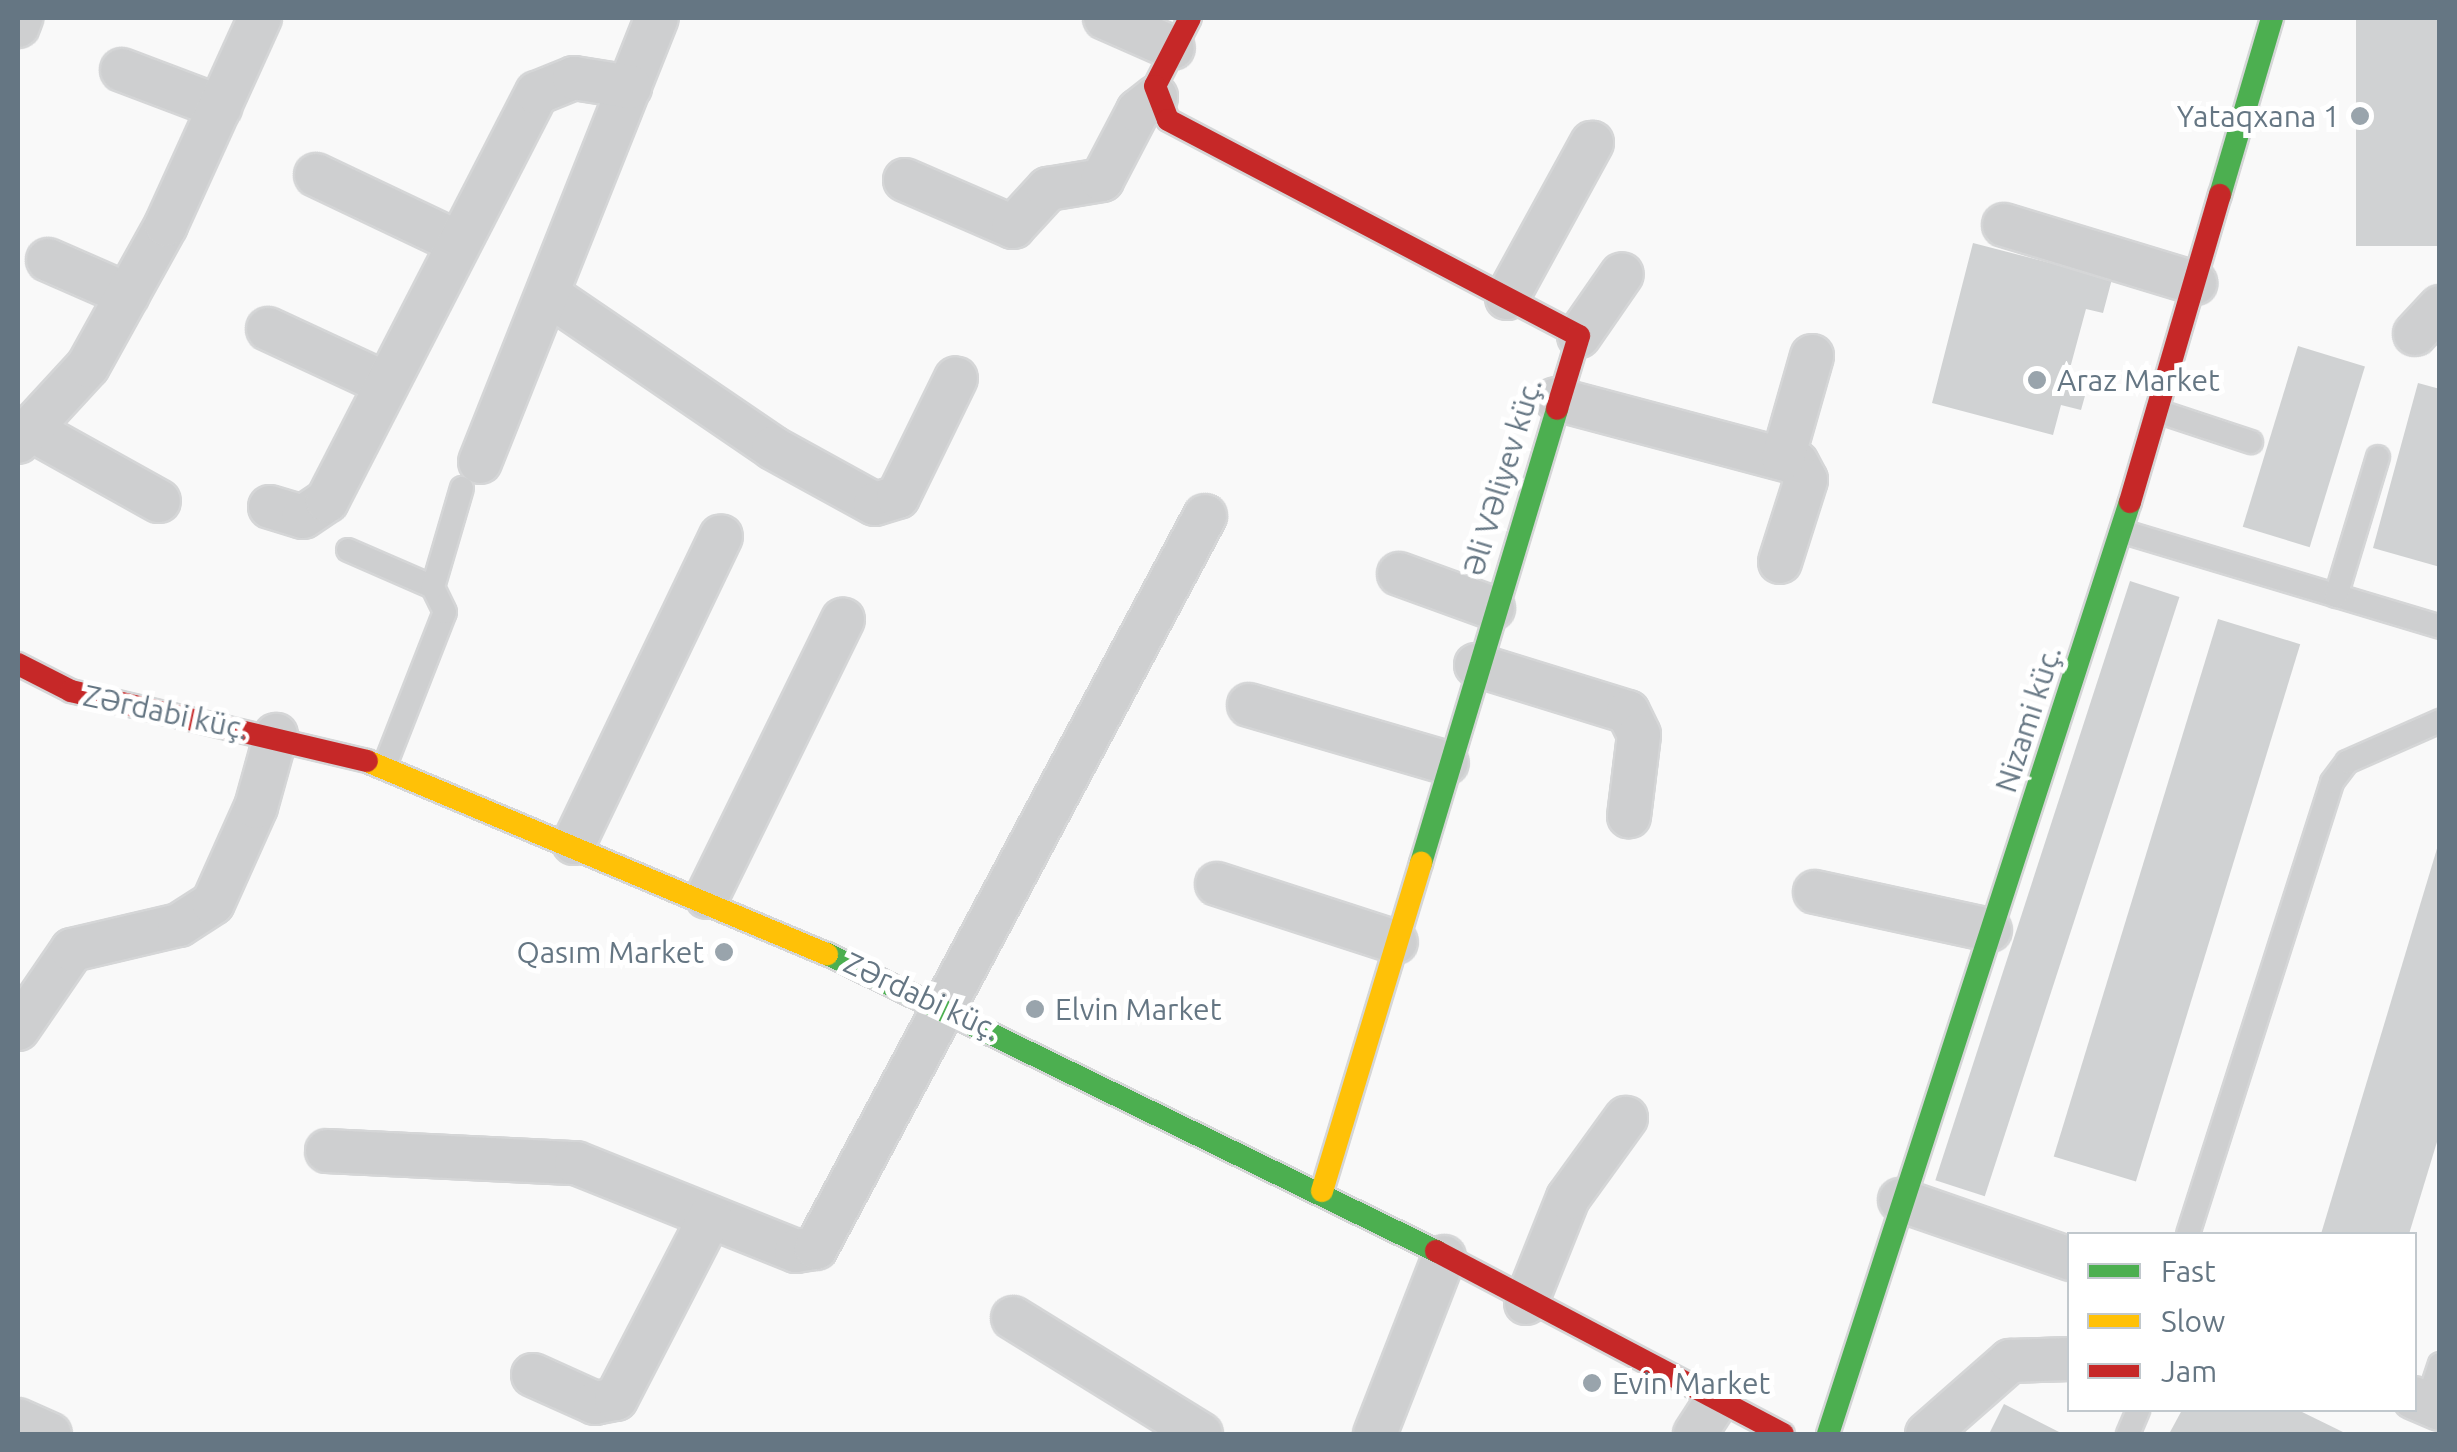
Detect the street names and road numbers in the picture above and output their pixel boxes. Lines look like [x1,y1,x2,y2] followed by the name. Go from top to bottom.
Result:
[1455,374,1549,580] street label: Əli Vəliyev küç.
[1987,641,2069,797] street label: Nizami küç.
[80,677,252,747] street label: Zərdabi küç.
[838,944,1006,1048] street label: Zərdabi küç.

